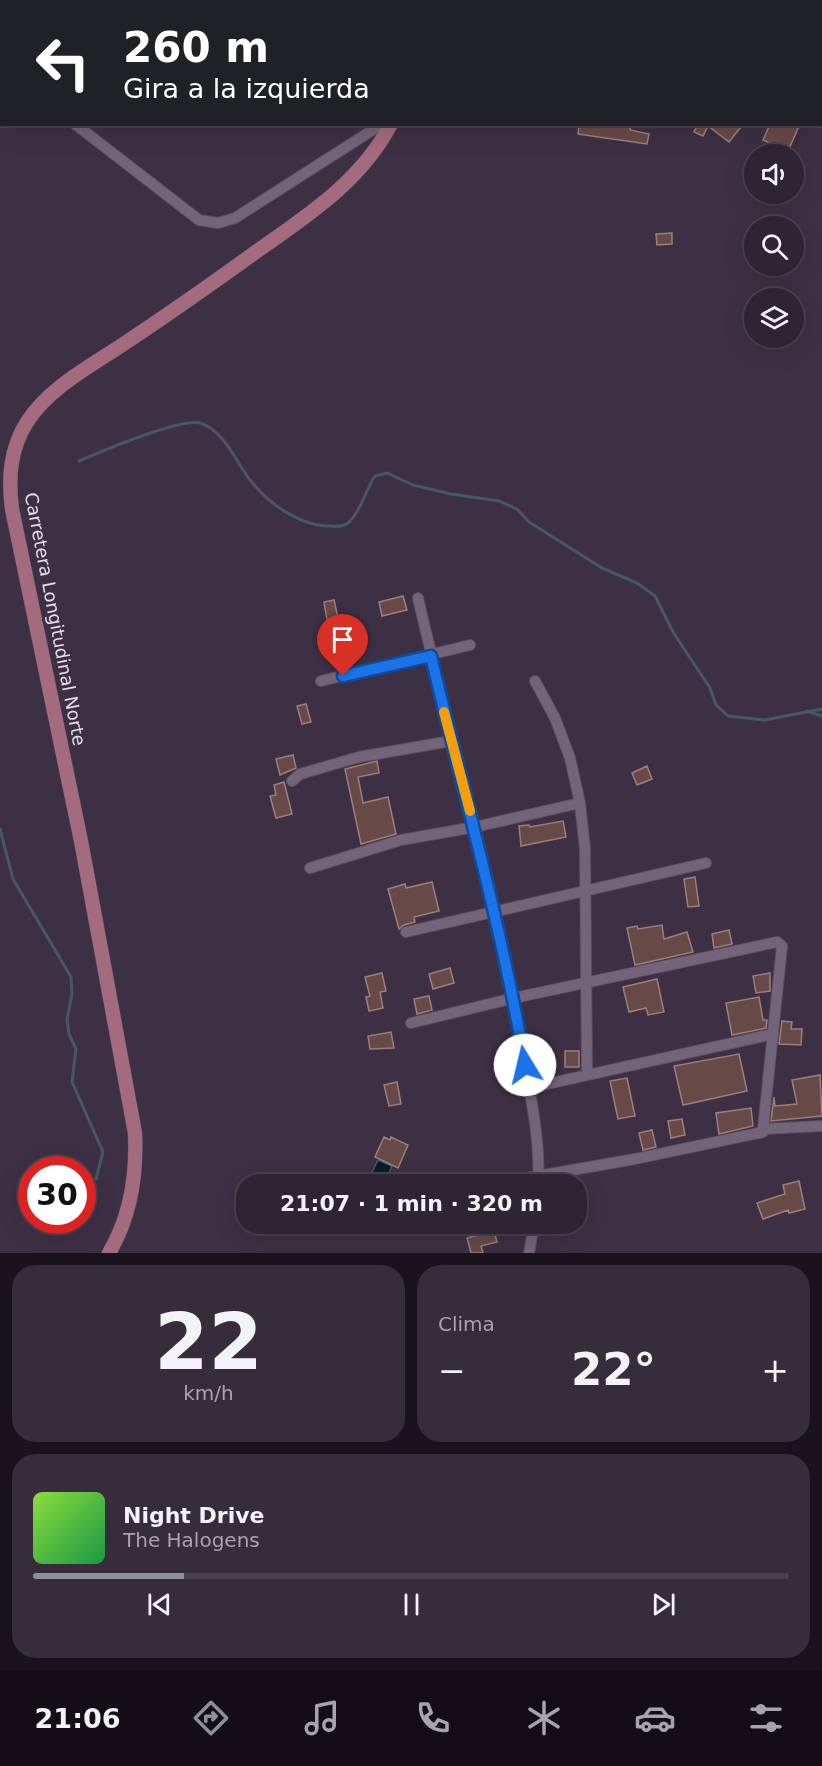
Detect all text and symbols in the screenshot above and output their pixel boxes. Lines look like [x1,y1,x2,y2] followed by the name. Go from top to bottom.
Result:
[123,23,269,72] text: 260 m
[24,24,102,102] icon: left
[123,73,370,104] text: Gira a la izquierda
[744,144,804,348] map controls
[744,144,804,204] button: sound
[744,216,804,276] button: search
[744,288,804,348] button: layers
[21,490,90,747] street label: Carretera Longitudinal Norte
[317,614,368,676] pin
[326,623,359,656] icon: arrive
[493,1033,557,1097] position arrow
[18,1156,96,1234] speed limit sign: 30
[280,1191,543,1216] text: 21:07 · 1 min · 320 m
[154,1297,263,1387] text: 22
[438,1312,495,1336] text: Clima
[571,1343,656,1396] text: 22°
[438,1351,466,1390] text: −
[761,1351,789,1390] text: +
[183,1381,234,1405] text: km/h
[123,1503,264,1528] text: Night Drive
[123,1528,260,1552] text: The Halogens
[143,1588,176,1621] icon: previous
[395,1588,428,1621] icon: pause
[647,1588,680,1621] icon: next
[190,1697,232,1739] icon: directions
[301,1697,343,1739] icon: music
[412,1697,454,1739] icon: phone
[523,1697,565,1739] icon: climate
[634,1697,676,1739] icon: car
[745,1697,787,1739] icon: filters
[35,1703,121,1734] text: 21:06

